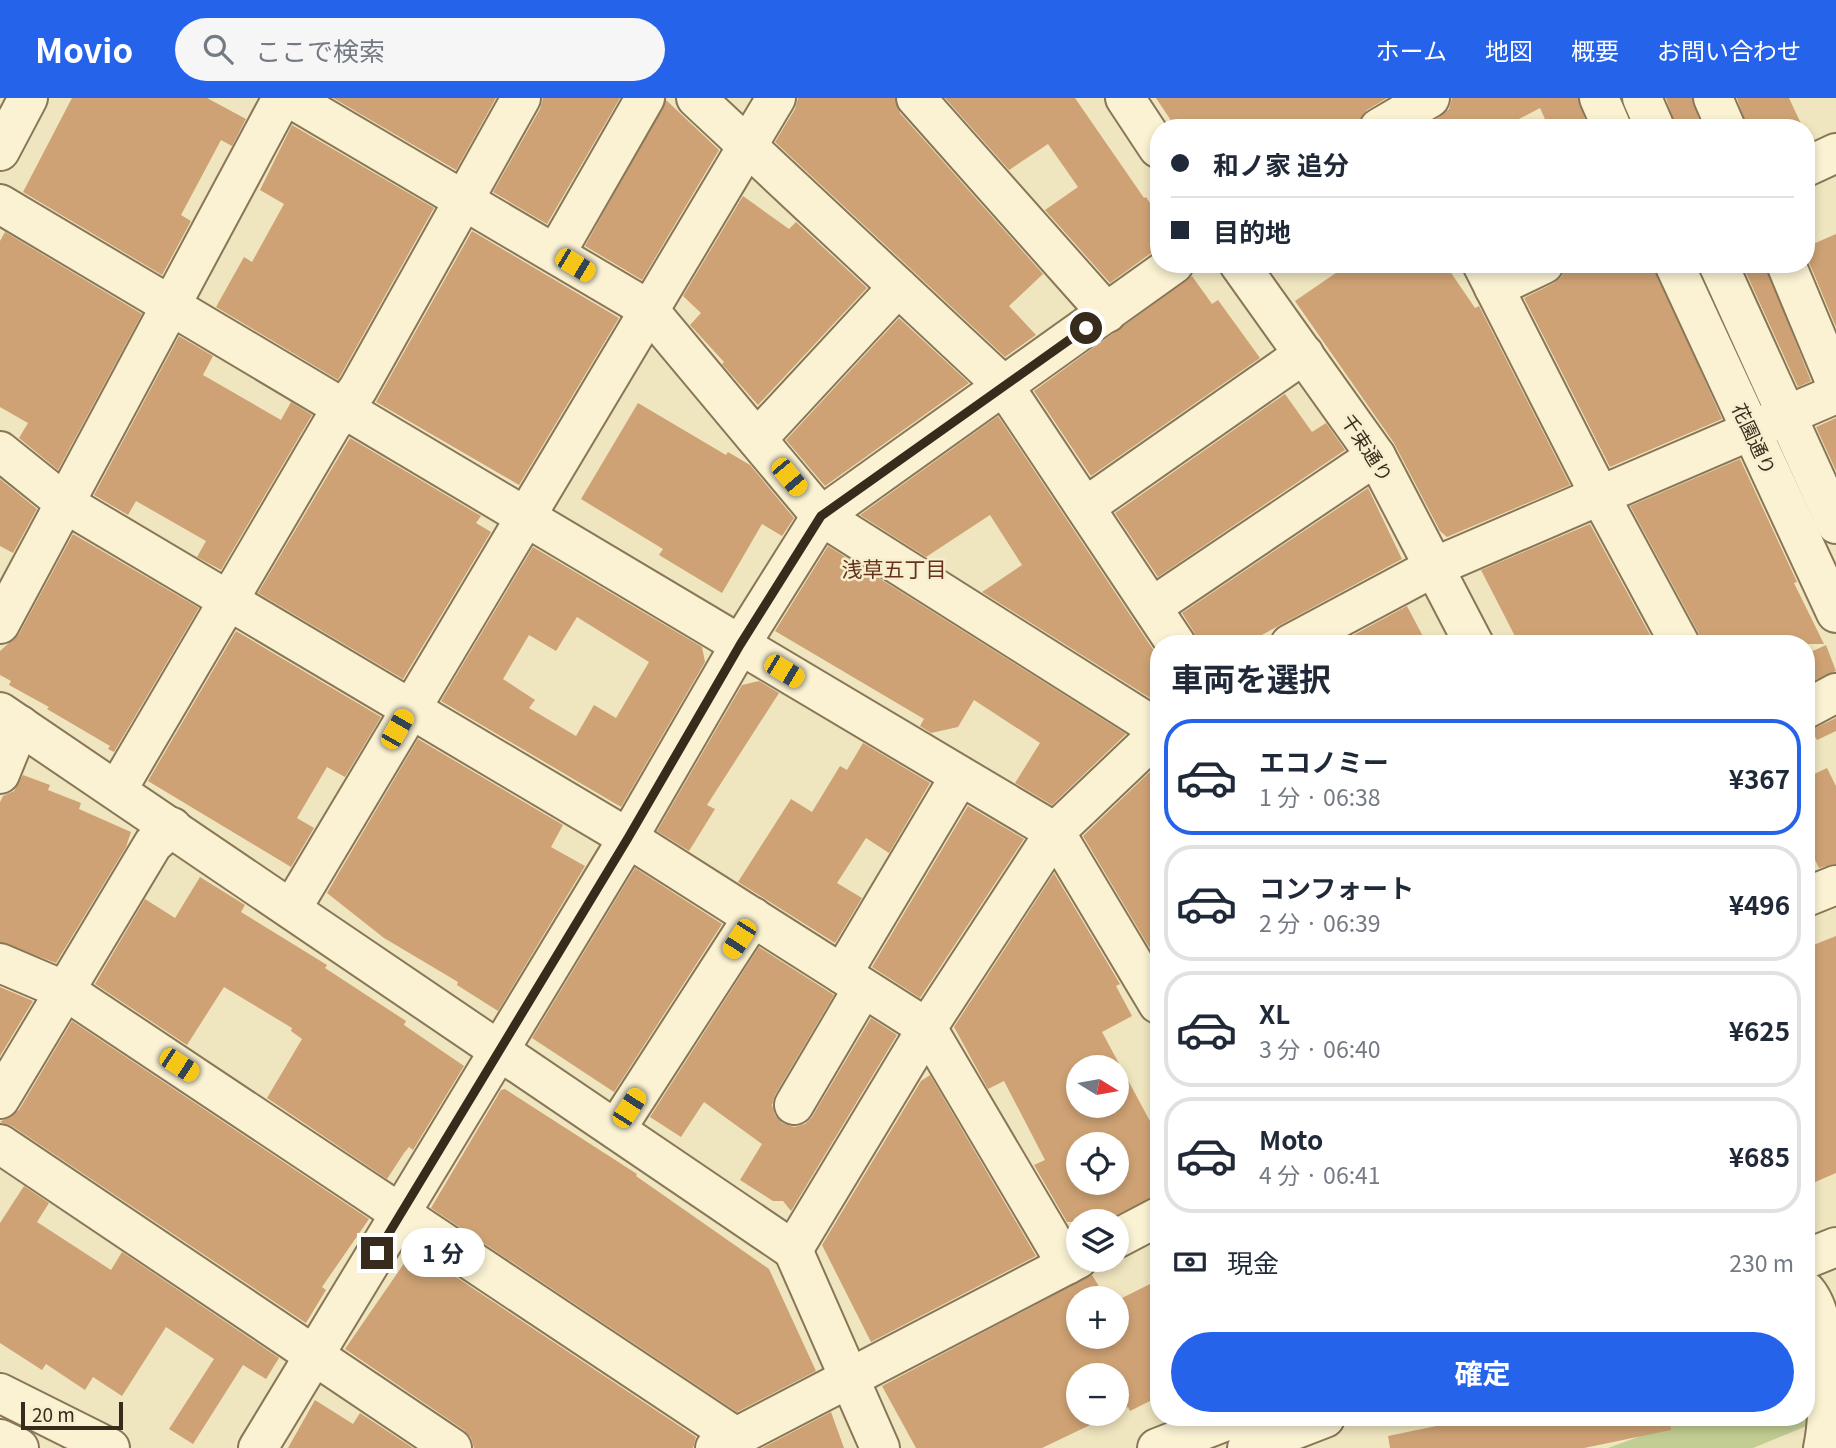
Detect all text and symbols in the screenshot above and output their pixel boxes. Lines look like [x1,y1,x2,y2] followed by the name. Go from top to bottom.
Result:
[175,18,665,81] search box
[35,25,133,73] text: Movio
[199,30,237,68] icon: search
[255,31,385,68] text: ここで検索
[1376,32,1447,67] text: ホーム
[1485,32,1533,67] text: 地図
[1571,32,1619,67] text: 概要
[1657,32,1801,67] text: お問い合わせ
[1213,145,1349,182] text: 和ノ家 追分
[1213,212,1291,249] text: 目的地
[552,245,599,285] car
[1070,312,1102,344] route start
[1727,398,1784,479] street label: 花園通り
[1336,408,1400,486] street label: 千束通り
[768,454,811,500] car
[842,553,947,583] district label: 浅草五丁目
[761,651,808,691] car
[1171,654,1331,700] text: 車両を選択
[378,706,417,752] car
[1259,742,1389,779] text: エコノミー
[1175,746,1238,809] icon: car
[1729,759,1790,796] text: ¥367
[1259,779,1381,813] text: 1 分 · 06:38
[1259,868,1414,905] text: コンフォート
[1175,872,1238,935] icon: car
[1729,885,1790,922] text: ¥496
[1259,905,1381,939] text: 2 分 · 06:39
[719,916,760,962] car
[1259,994,1290,1031] text: XL
[1175,998,1238,1061] icon: car
[1729,1011,1790,1048] text: ¥625
[1259,1031,1381,1065] text: 3 分 · 06:40
[156,1045,203,1085] car
[1066,1055,1129,1118] north arrow
[1066,1055,1129,1426] map controls
[609,1085,650,1131] car
[1259,1120,1323,1157] text: Moto
[1175,1124,1238,1187] icon: car
[1066,1132,1129,1195] button: locate
[1729,1137,1790,1174] text: ¥685
[1259,1157,1381,1191] text: 4 分 · 06:41
[1066,1209,1129,1272] button: layers
[402,1228,486,1278] callout: 1 分
[422,1235,464,1269] text: 1 分
[361,1237,393,1269] route end
[1171,1243,1209,1281] icon: cash
[1227,1243,1279,1280] text: 現金
[1729,1245,1794,1279] text: 230 m
[1066,1286,1129,1349] button: +
[1171,1332,1794,1412] button: 確定
[1066,1363,1129,1426] button: −
[21,1399,122,1431] scale bar
[32,1400,75,1427] text: 20 m

